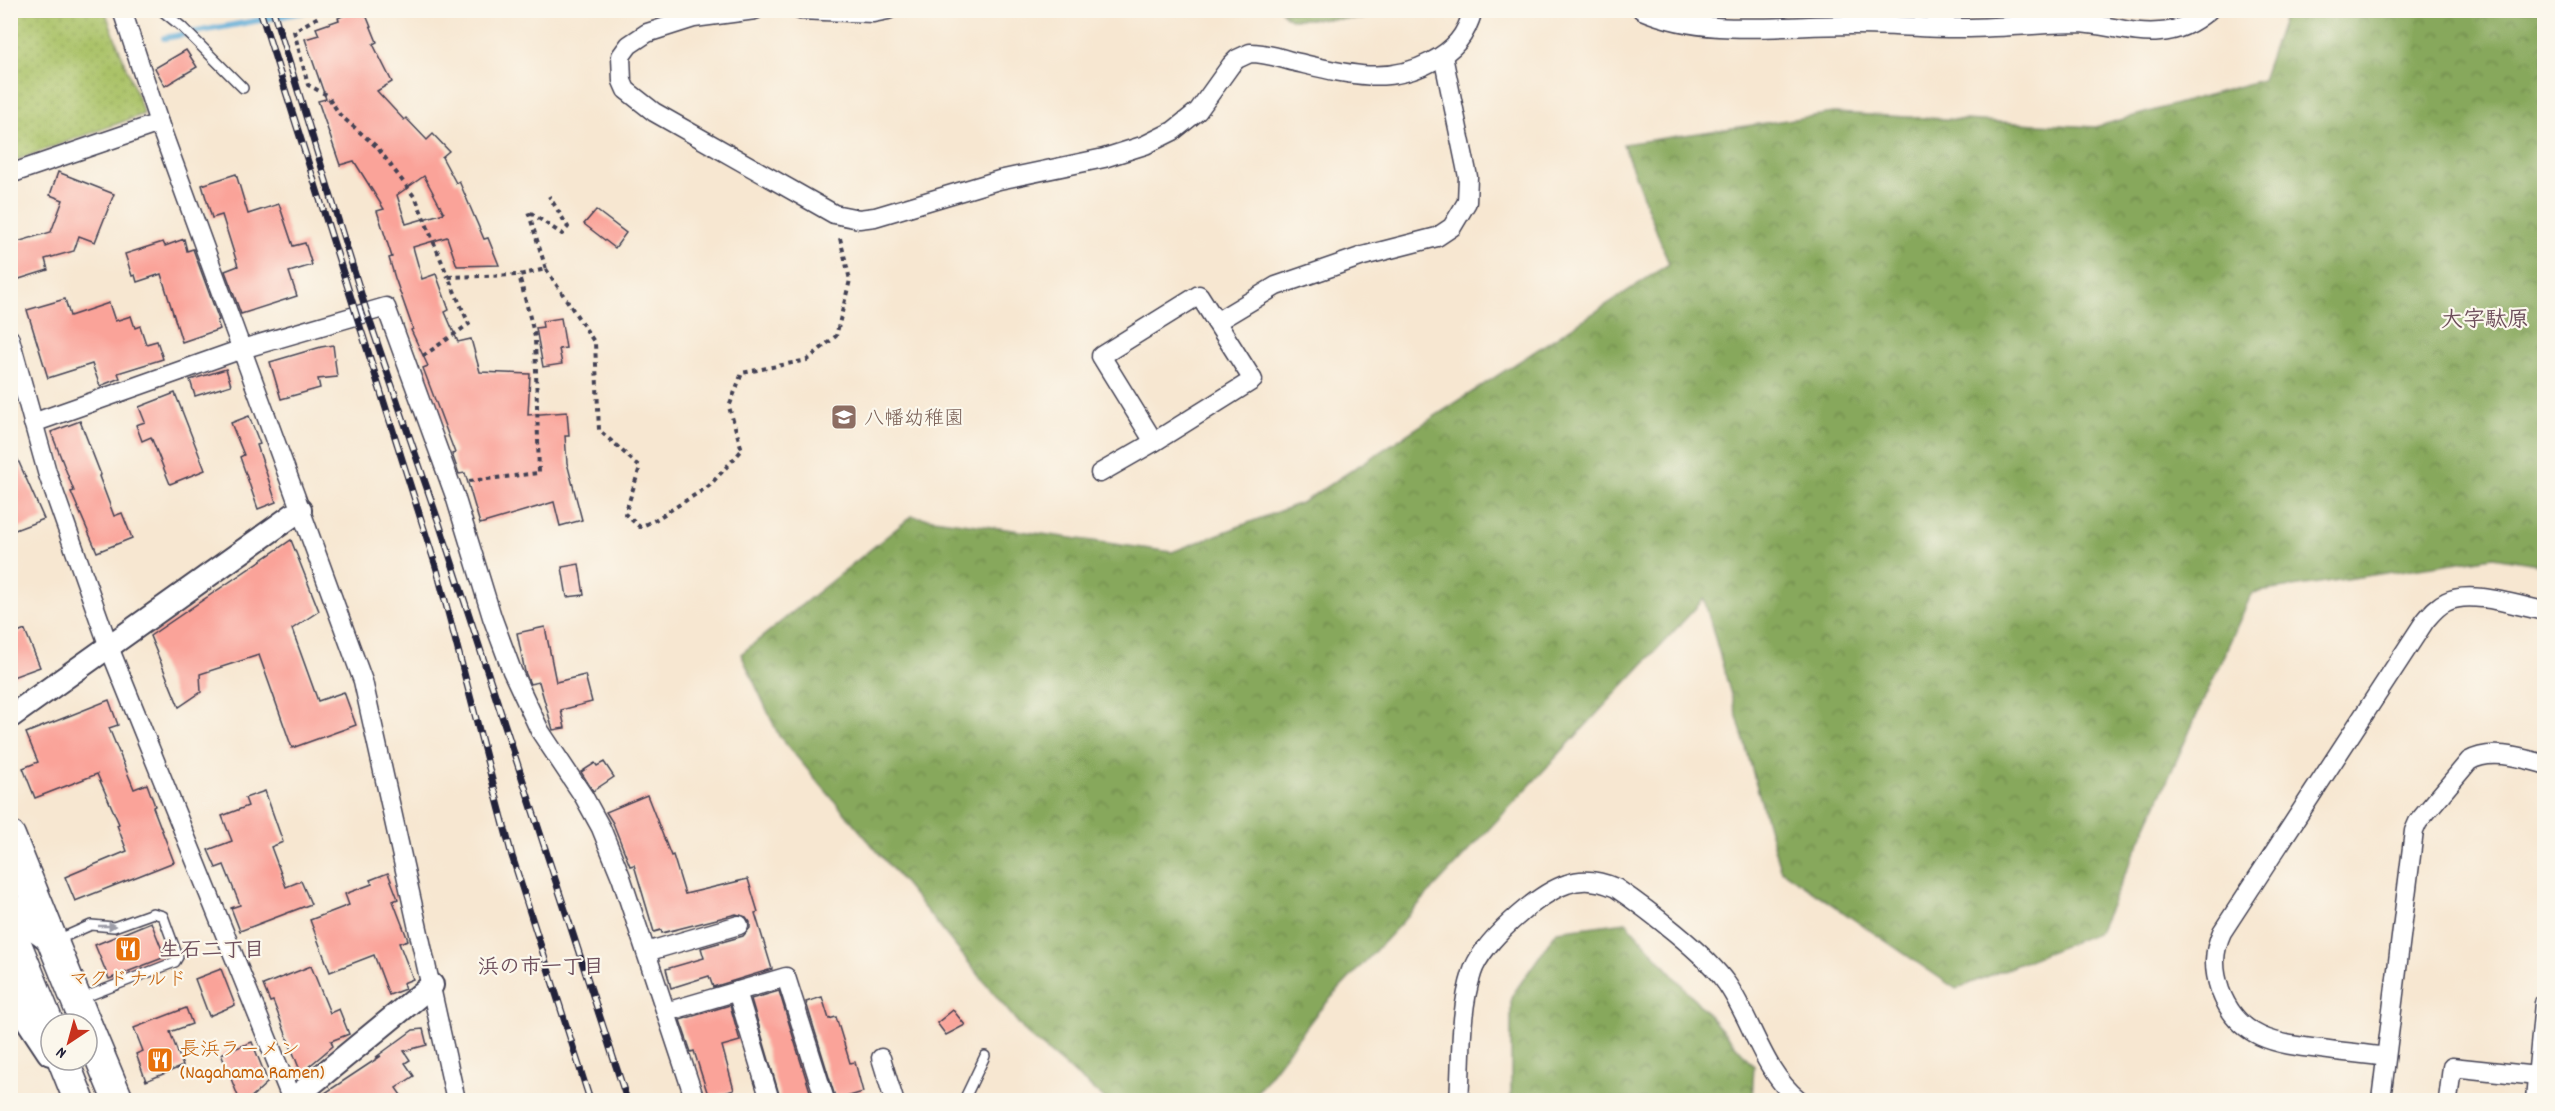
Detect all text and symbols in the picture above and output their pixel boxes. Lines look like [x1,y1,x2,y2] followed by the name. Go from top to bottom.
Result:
[2441,306,2529,337] district label: 大字駄原
[829,402,859,432] school or university icon: 八幡幼稚園
[864,406,964,434] place label: 八幡幼稚園
[98,921,117,931] one-way arrow
[113,934,143,964] restaurant icon: マクドナルド
[160,937,265,967] district label: 生石二丁目
[478,954,604,984] district label: 浜の市一丁目
[69,967,187,995] place label: マクドナルド
[39,1012,99,1072] north arrow
[180,1037,325,1088] place label: 長浜ラーメン (Nagahama Ramen)
[52,1040,72,1064] text: N
[145,1045,175,1075] restaurant icon: 長浜ラーメン (Nagahama Ramen)

